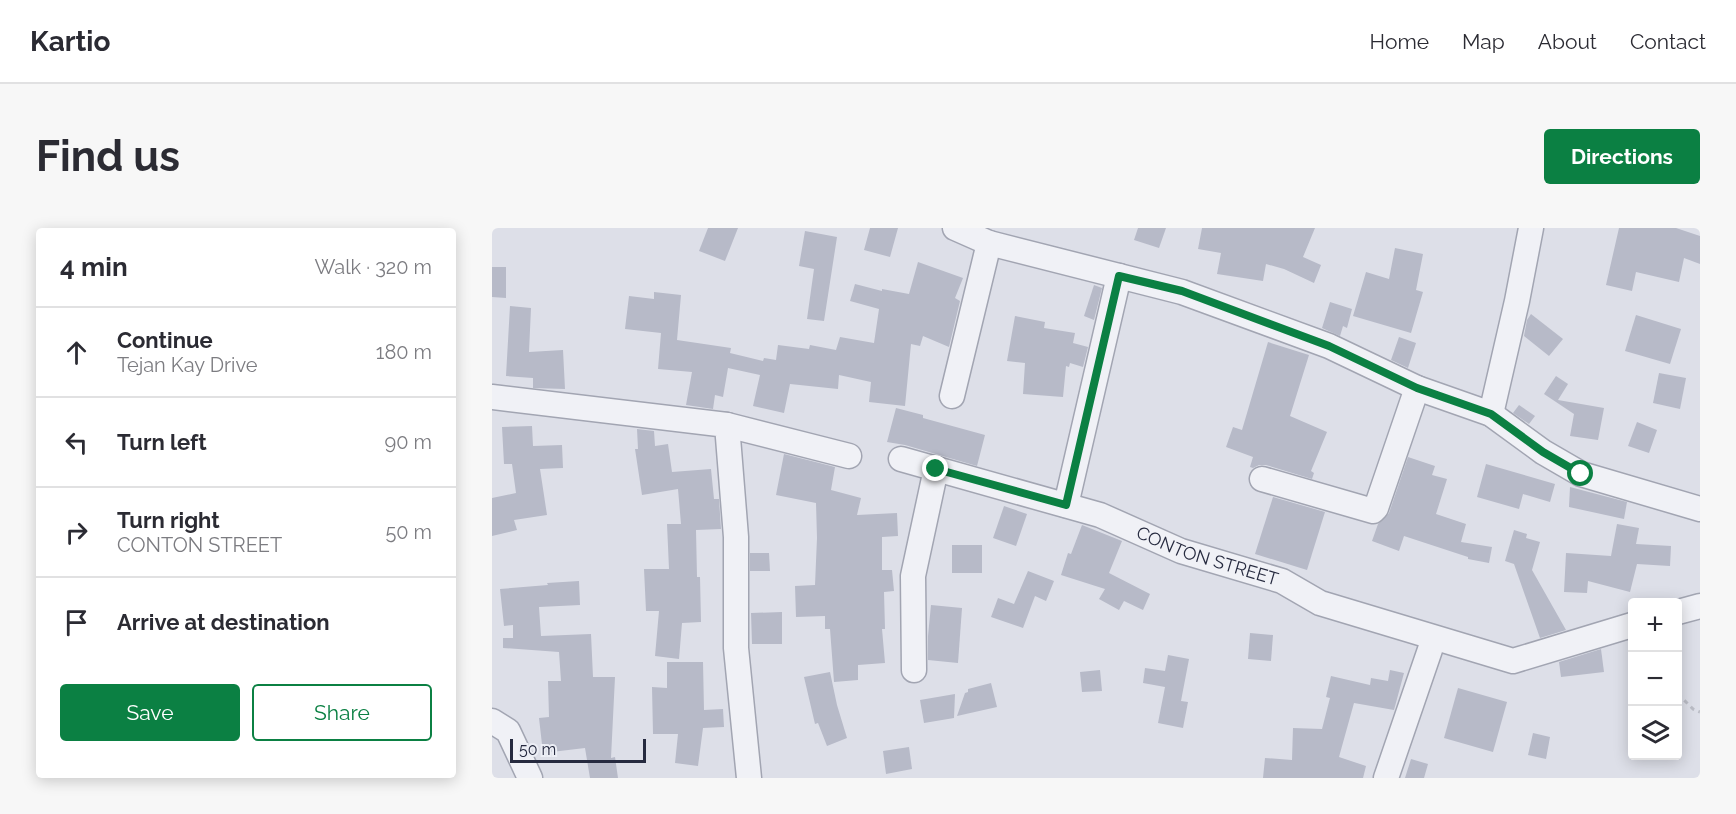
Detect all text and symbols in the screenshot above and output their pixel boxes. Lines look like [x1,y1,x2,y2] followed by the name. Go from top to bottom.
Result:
[30,25,110,58] text: Kartio
[1370,29,1429,54] text: Home
[1462,29,1505,54] text: Map
[1538,29,1597,54] text: About
[1630,29,1706,54] text: Contact
[1544,129,1700,184] button: Directions
[36,132,180,181] text: Find us
[60,252,128,282] text: 4 min
[314,255,432,279] text: Walk · 320 m
[117,327,213,353] text: Continue
[60,336,93,369] icon: ahead
[376,340,432,364] text: 180 m
[117,353,257,377] text: Tejan Kay Drive
[60,426,93,459] icon: left
[117,429,207,455] text: Turn left
[385,430,432,454] text: 90 m
[922,455,948,481] route end
[1567,460,1593,486] route start
[117,507,220,533] text: Turn right
[60,516,93,549] icon: right
[385,520,432,544] text: 50 m
[1133,522,1281,589] street label: CONTON STREET
[117,533,282,557] text: CONTON STREET
[1628,598,1682,760] map controls
[1628,598,1682,652] button: +
[60,606,93,639] icon: arrive
[117,609,330,635] text: Arrive at destination
[1628,652,1682,706] button: −
[60,684,240,741] button: Save
[252,684,432,741] button: Share
[1628,706,1682,760] button: layers
[510,736,646,764] scale bar
[519,740,556,759] text: 50 m

